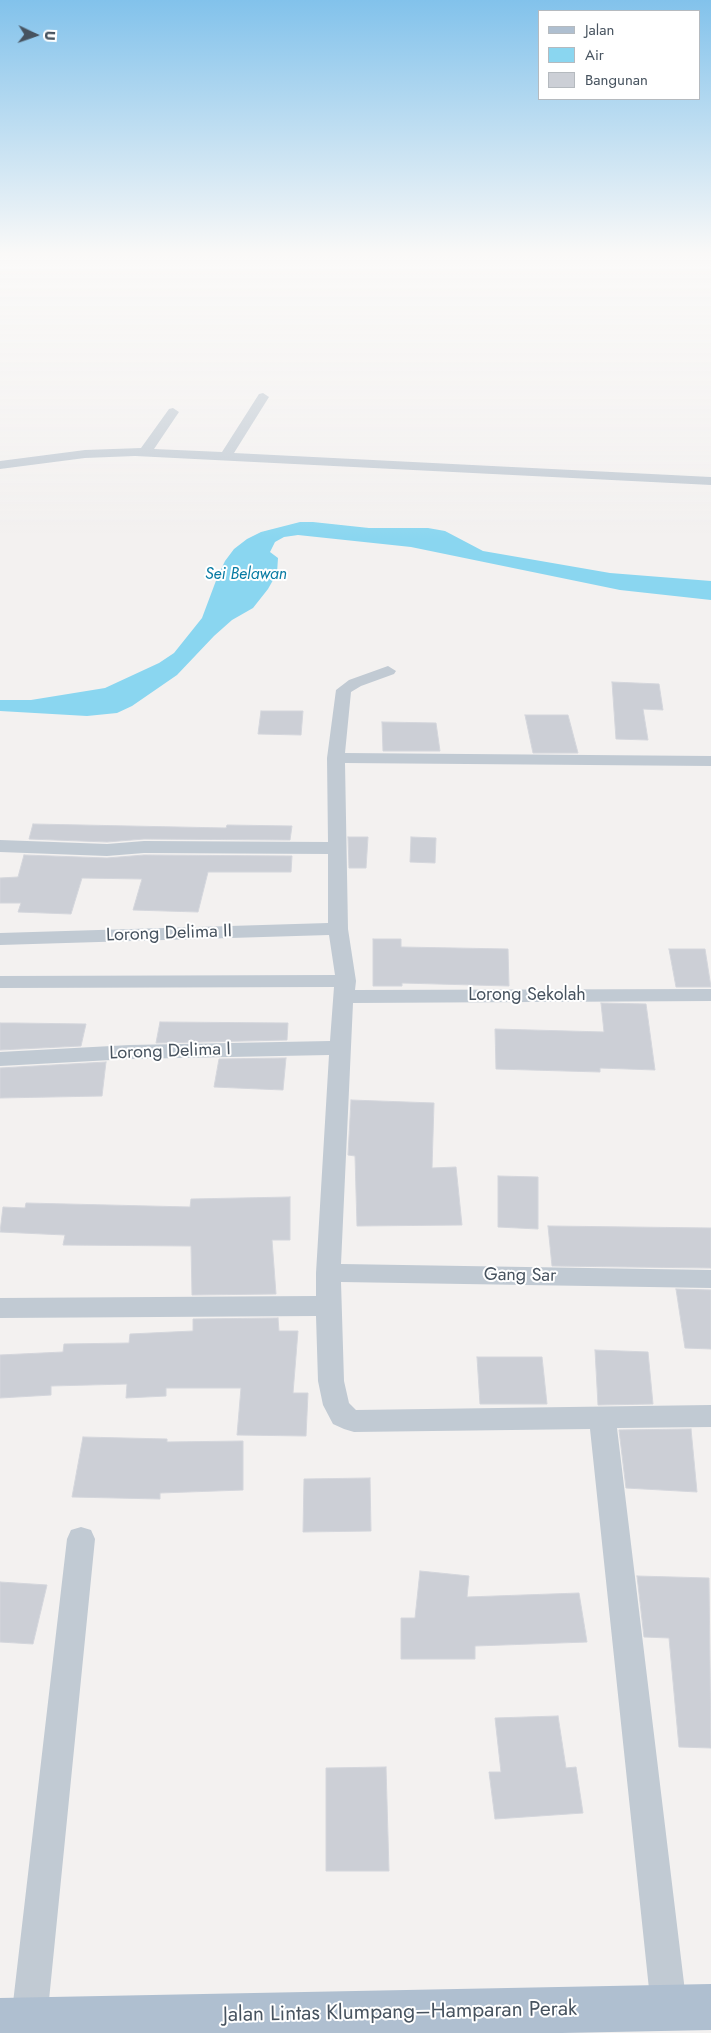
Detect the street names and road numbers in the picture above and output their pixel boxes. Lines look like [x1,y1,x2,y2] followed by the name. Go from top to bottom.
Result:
[106,921,232,947] street label: Lorong Delima II
[468,985,586,1007] street label: Lorong Sekolah
[109,1039,231,1065] street label: Lorong Delima I
[484,1265,556,1287] street label: Gang Sar
[223,1997,577,2029] street label: Jalan Lintas Klumpang–Hamparan Perak

